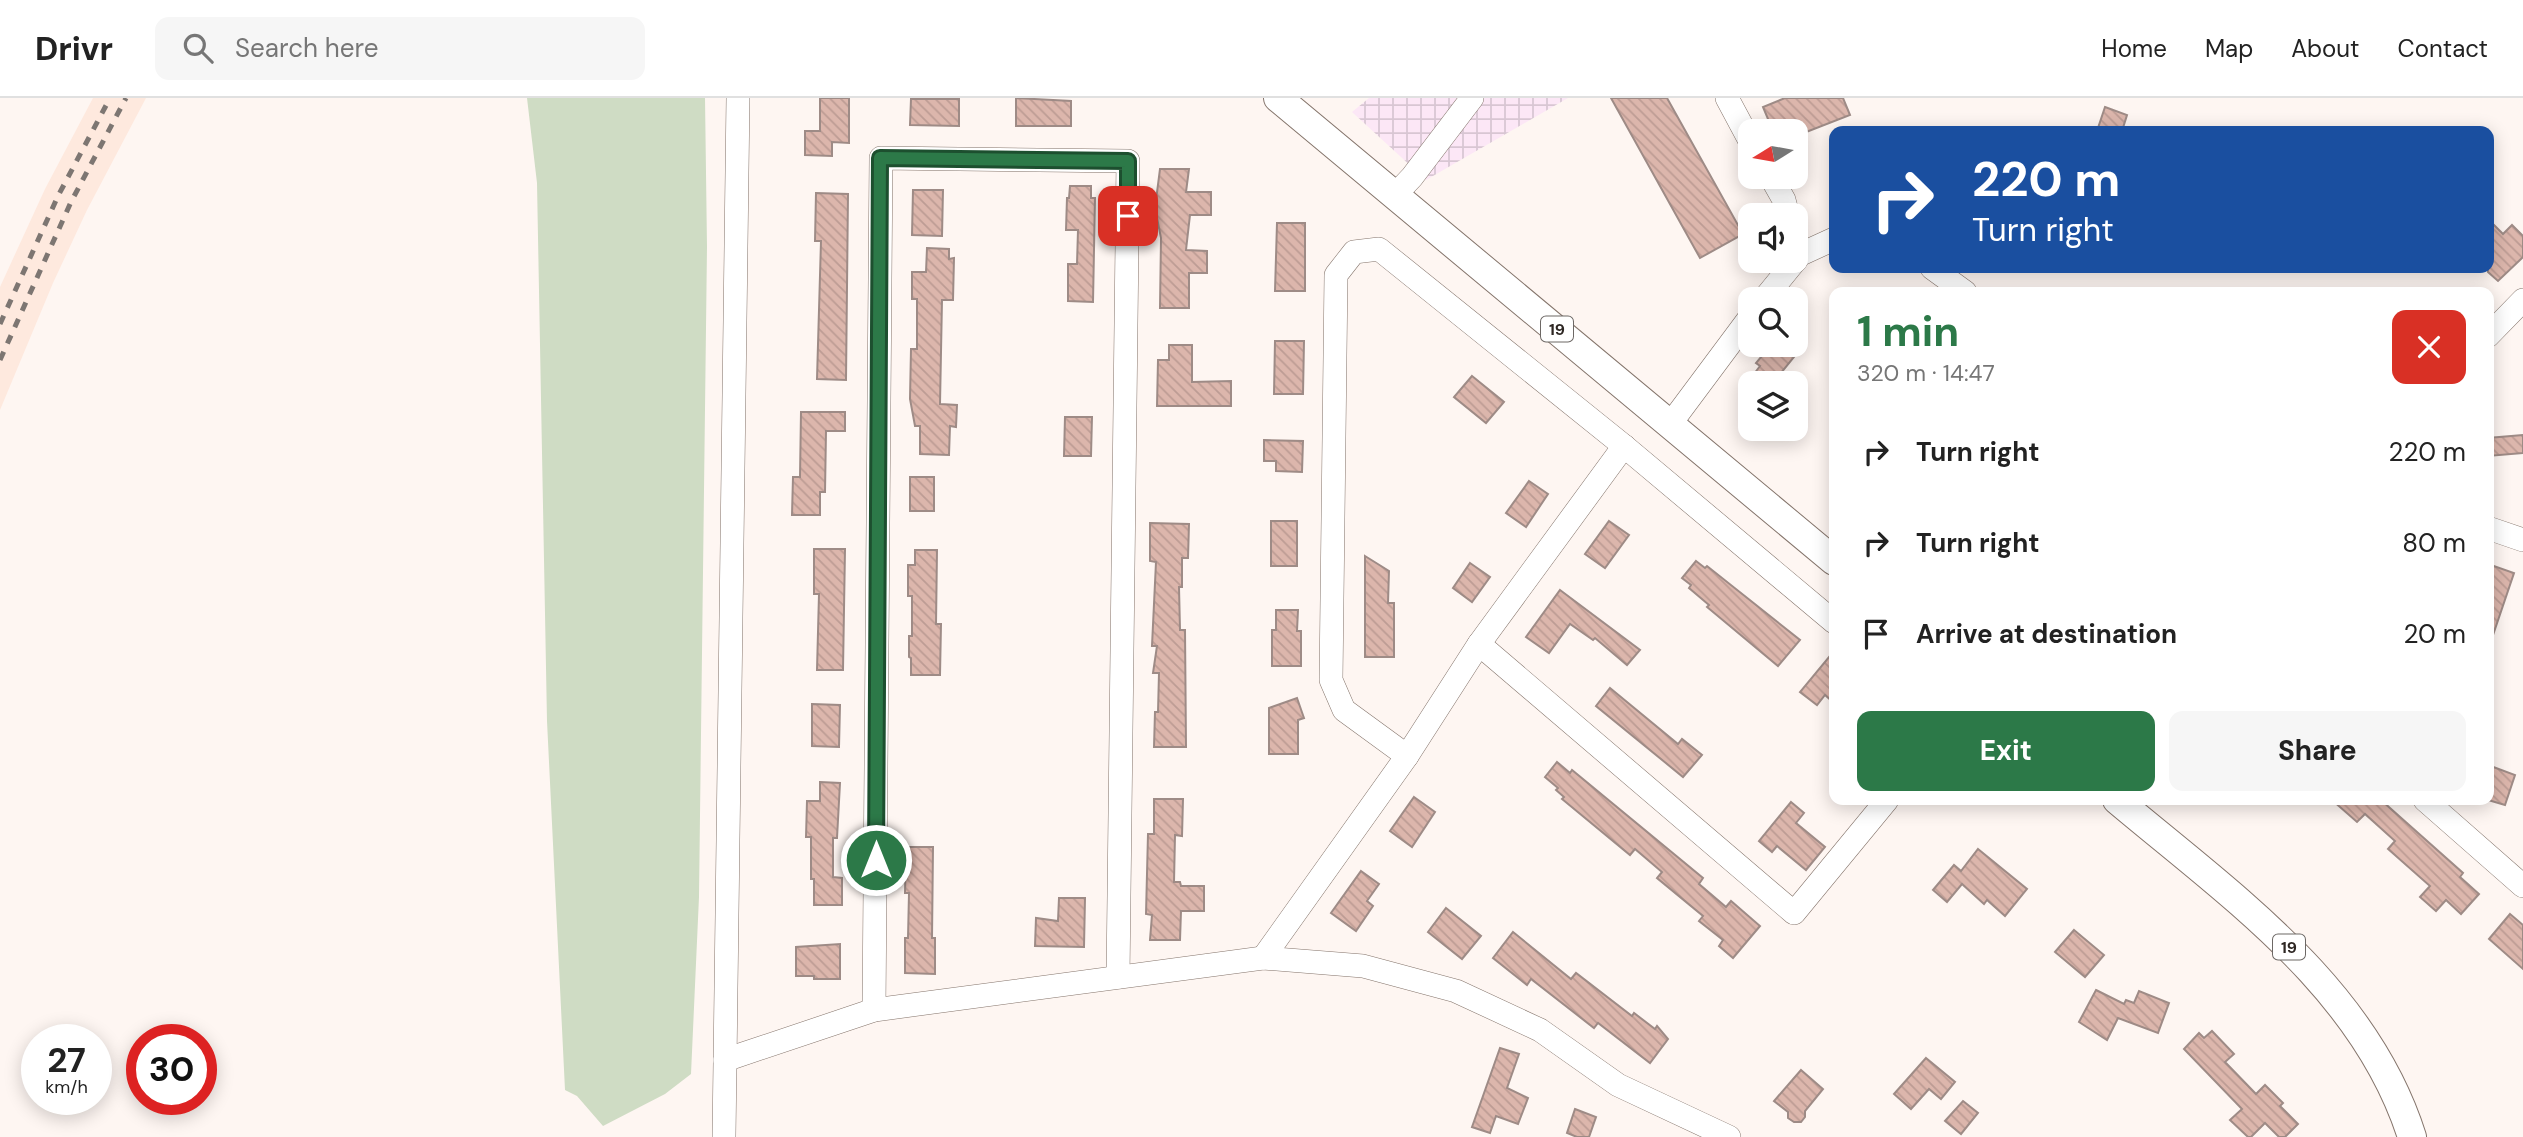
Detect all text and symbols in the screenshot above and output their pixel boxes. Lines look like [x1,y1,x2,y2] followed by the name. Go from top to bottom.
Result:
[155,17,645,80] search box
[35,27,113,70] text: Drivr
[179,29,217,67] icon: search
[235,31,378,65] text: Search here
[2101,33,2167,64] text: Home
[2205,33,2253,64] text: Map
[2291,33,2360,64] text: About
[2398,33,2488,64] text: Contact
[1738,119,1808,189] north arrow
[1738,119,1808,441] map controls
[1972,147,2120,211] text: 220 m
[1857,154,1948,245] icon: right
[1098,186,1158,246] pin
[1109,197,1147,235] icon: arrive
[1738,203,1808,273] button: sound
[1972,209,2114,251] text: Turn right
[1738,287,1808,357] button: search
[1857,304,1959,359] text: 1 min
[2392,310,2466,384] button: close
[1541,316,1573,342] road number: 19
[1857,358,1995,388] text: 320 m · 14:47
[1738,371,1808,441] button: layers
[1857,433,1895,471] icon: right
[1916,435,2040,469] text: Turn right
[2388,435,2466,469] text: 220 m
[1857,524,1895,562] icon: right
[1916,526,2040,560] text: Turn right
[2402,526,2466,560] text: 80 m
[1857,615,1895,653] icon: arrive
[1916,617,2177,651] text: Arrive at destination
[2403,617,2466,651] text: 20 m
[1857,711,2155,791] button: Exit
[2169,711,2466,791] button: Share
[839,823,913,897] position arrow
[2273,934,2305,960] road number: 19
[126,1024,217,1115] speed limit sign: 30
[47,1037,86,1083] text: 27
[45,1075,88,1099] text: km/h

